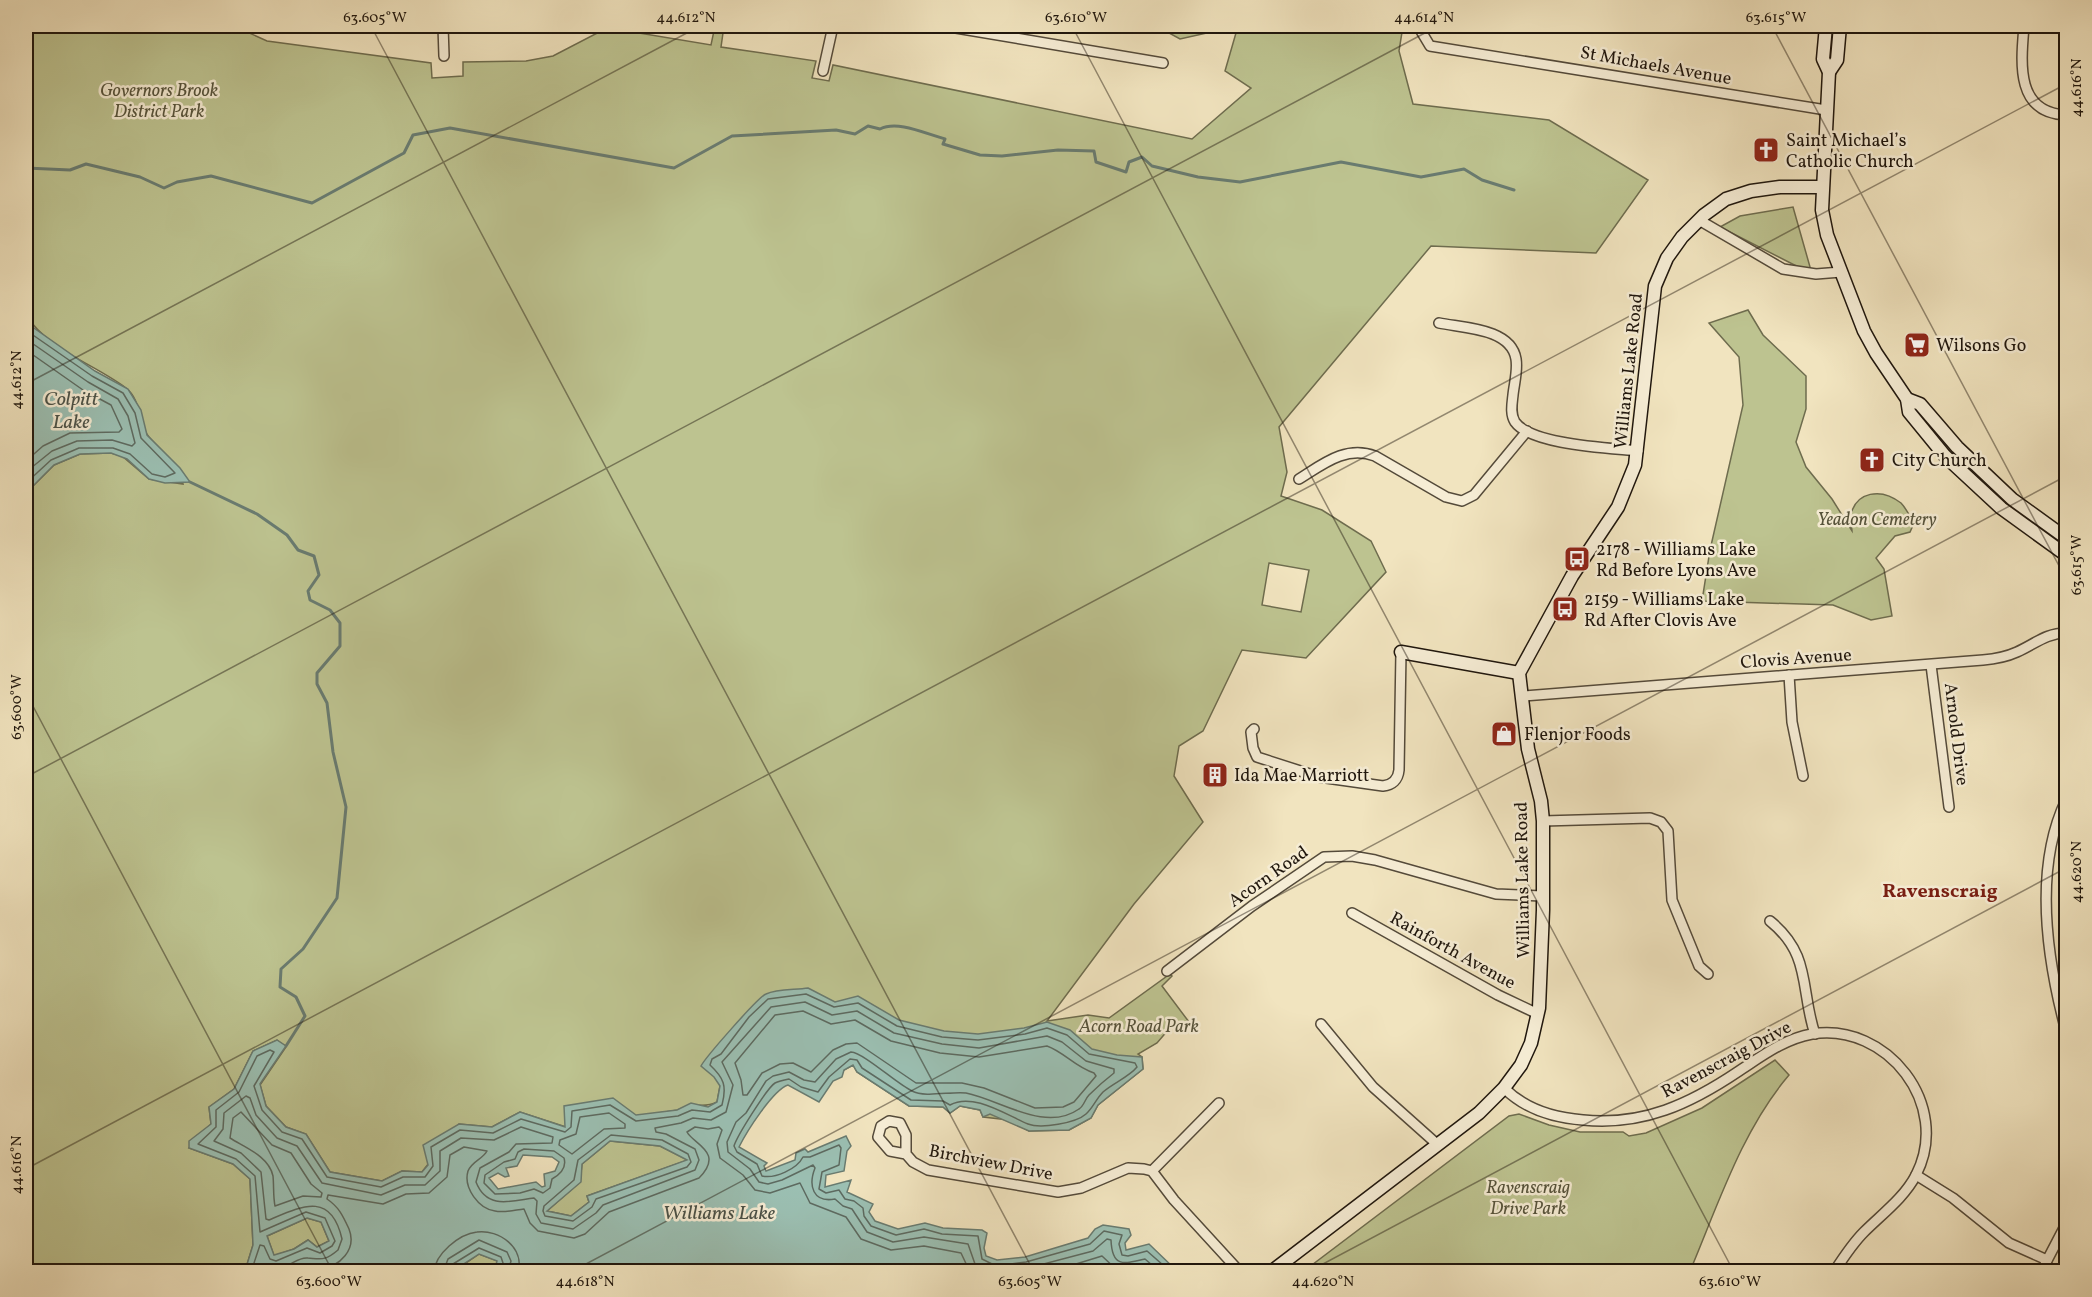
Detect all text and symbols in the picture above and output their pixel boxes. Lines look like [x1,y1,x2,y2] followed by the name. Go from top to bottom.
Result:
[343,8,407,29] text: 63.605°W
[656,8,716,29] text: 44.612°N
[1045,8,1107,29] text: 63.610°W
[1394,8,1454,29] text: 44.614°N
[1746,8,1806,29] text: 63.615°W
[1578,41,1733,92] street label: St Michaels Avenue
[2067,58,2088,118] text: 44.616°N
[100,79,218,125] park label: Governors Brook District Park
[1786,129,1914,175] place label: Saint Michael’s Catholic Church
[1751,135,1781,165] church icon: Saint Michael’s Catholic Church
[1609,292,1650,450] street label: Williams Lake Road
[1902,330,1932,360] supermarket icon: Wilsons Go
[1936,334,2026,359] place label: Wilsons Go
[7,350,28,410] text: 44.612°N
[44,386,99,437] water label: Colpitt Lake
[1857,445,1887,475] church icon: City Church
[1892,449,1987,474] place label: City Church
[1817,508,1937,533] park label: Yeadon Cemetery
[2067,535,2088,595] text: 63.615°W
[1596,538,1756,584] place label: 2178 - Williams Lake Rd Before Lyons Ave
[1562,544,1592,574] bus stop icon: 2178 - Williams Lake Rd Before Lyons Ave
[1584,588,1744,634] place label: 2159 - Williams Lake Rd After Clovis Ave
[1550,594,1580,624] bus stop icon: 2159 - Williams Lake Rd After Clovis Ave
[1740,643,1853,676] street label: Clovis Avenue
[7,674,28,740] text: 63.600°W
[1937,681,1974,787] street label: Arnold Drive
[1489,719,1519,749] shop icon: Flenjor Foods
[1524,723,1631,748] place label: Flenjor Foods
[1200,760,1230,790] building icon: Ida Mae Marriott
[1234,764,1369,789] place label: Ida Mae Marriott
[1510,801,1537,959] street label: Williams Lake Road
[1224,840,1314,914] street label: Acorn Road
[2067,841,2088,903] text: 44.620°N
[1882,878,1998,906] district label: Ravenscraig
[1385,906,1520,996] street label: Rainforth Avenue
[1078,1015,1199,1040] park label: Acorn Road Park
[1657,1016,1796,1105] street label: Ravenscraig Drive
[7,1135,28,1195] text: 44.616°N
[926,1139,1055,1188] street label: Birchview Drive
[1486,1176,1570,1222] park label: Ravenscraig Drive Park
[663,1200,776,1228] water label: Williams Lake
[296,1272,362,1293] text: 63.600°W
[555,1272,615,1293] text: 44.618°N
[998,1272,1062,1293] text: 63.605°W
[1292,1272,1354,1293] text: 44.620°N
[1699,1272,1761,1293] text: 63.610°W

